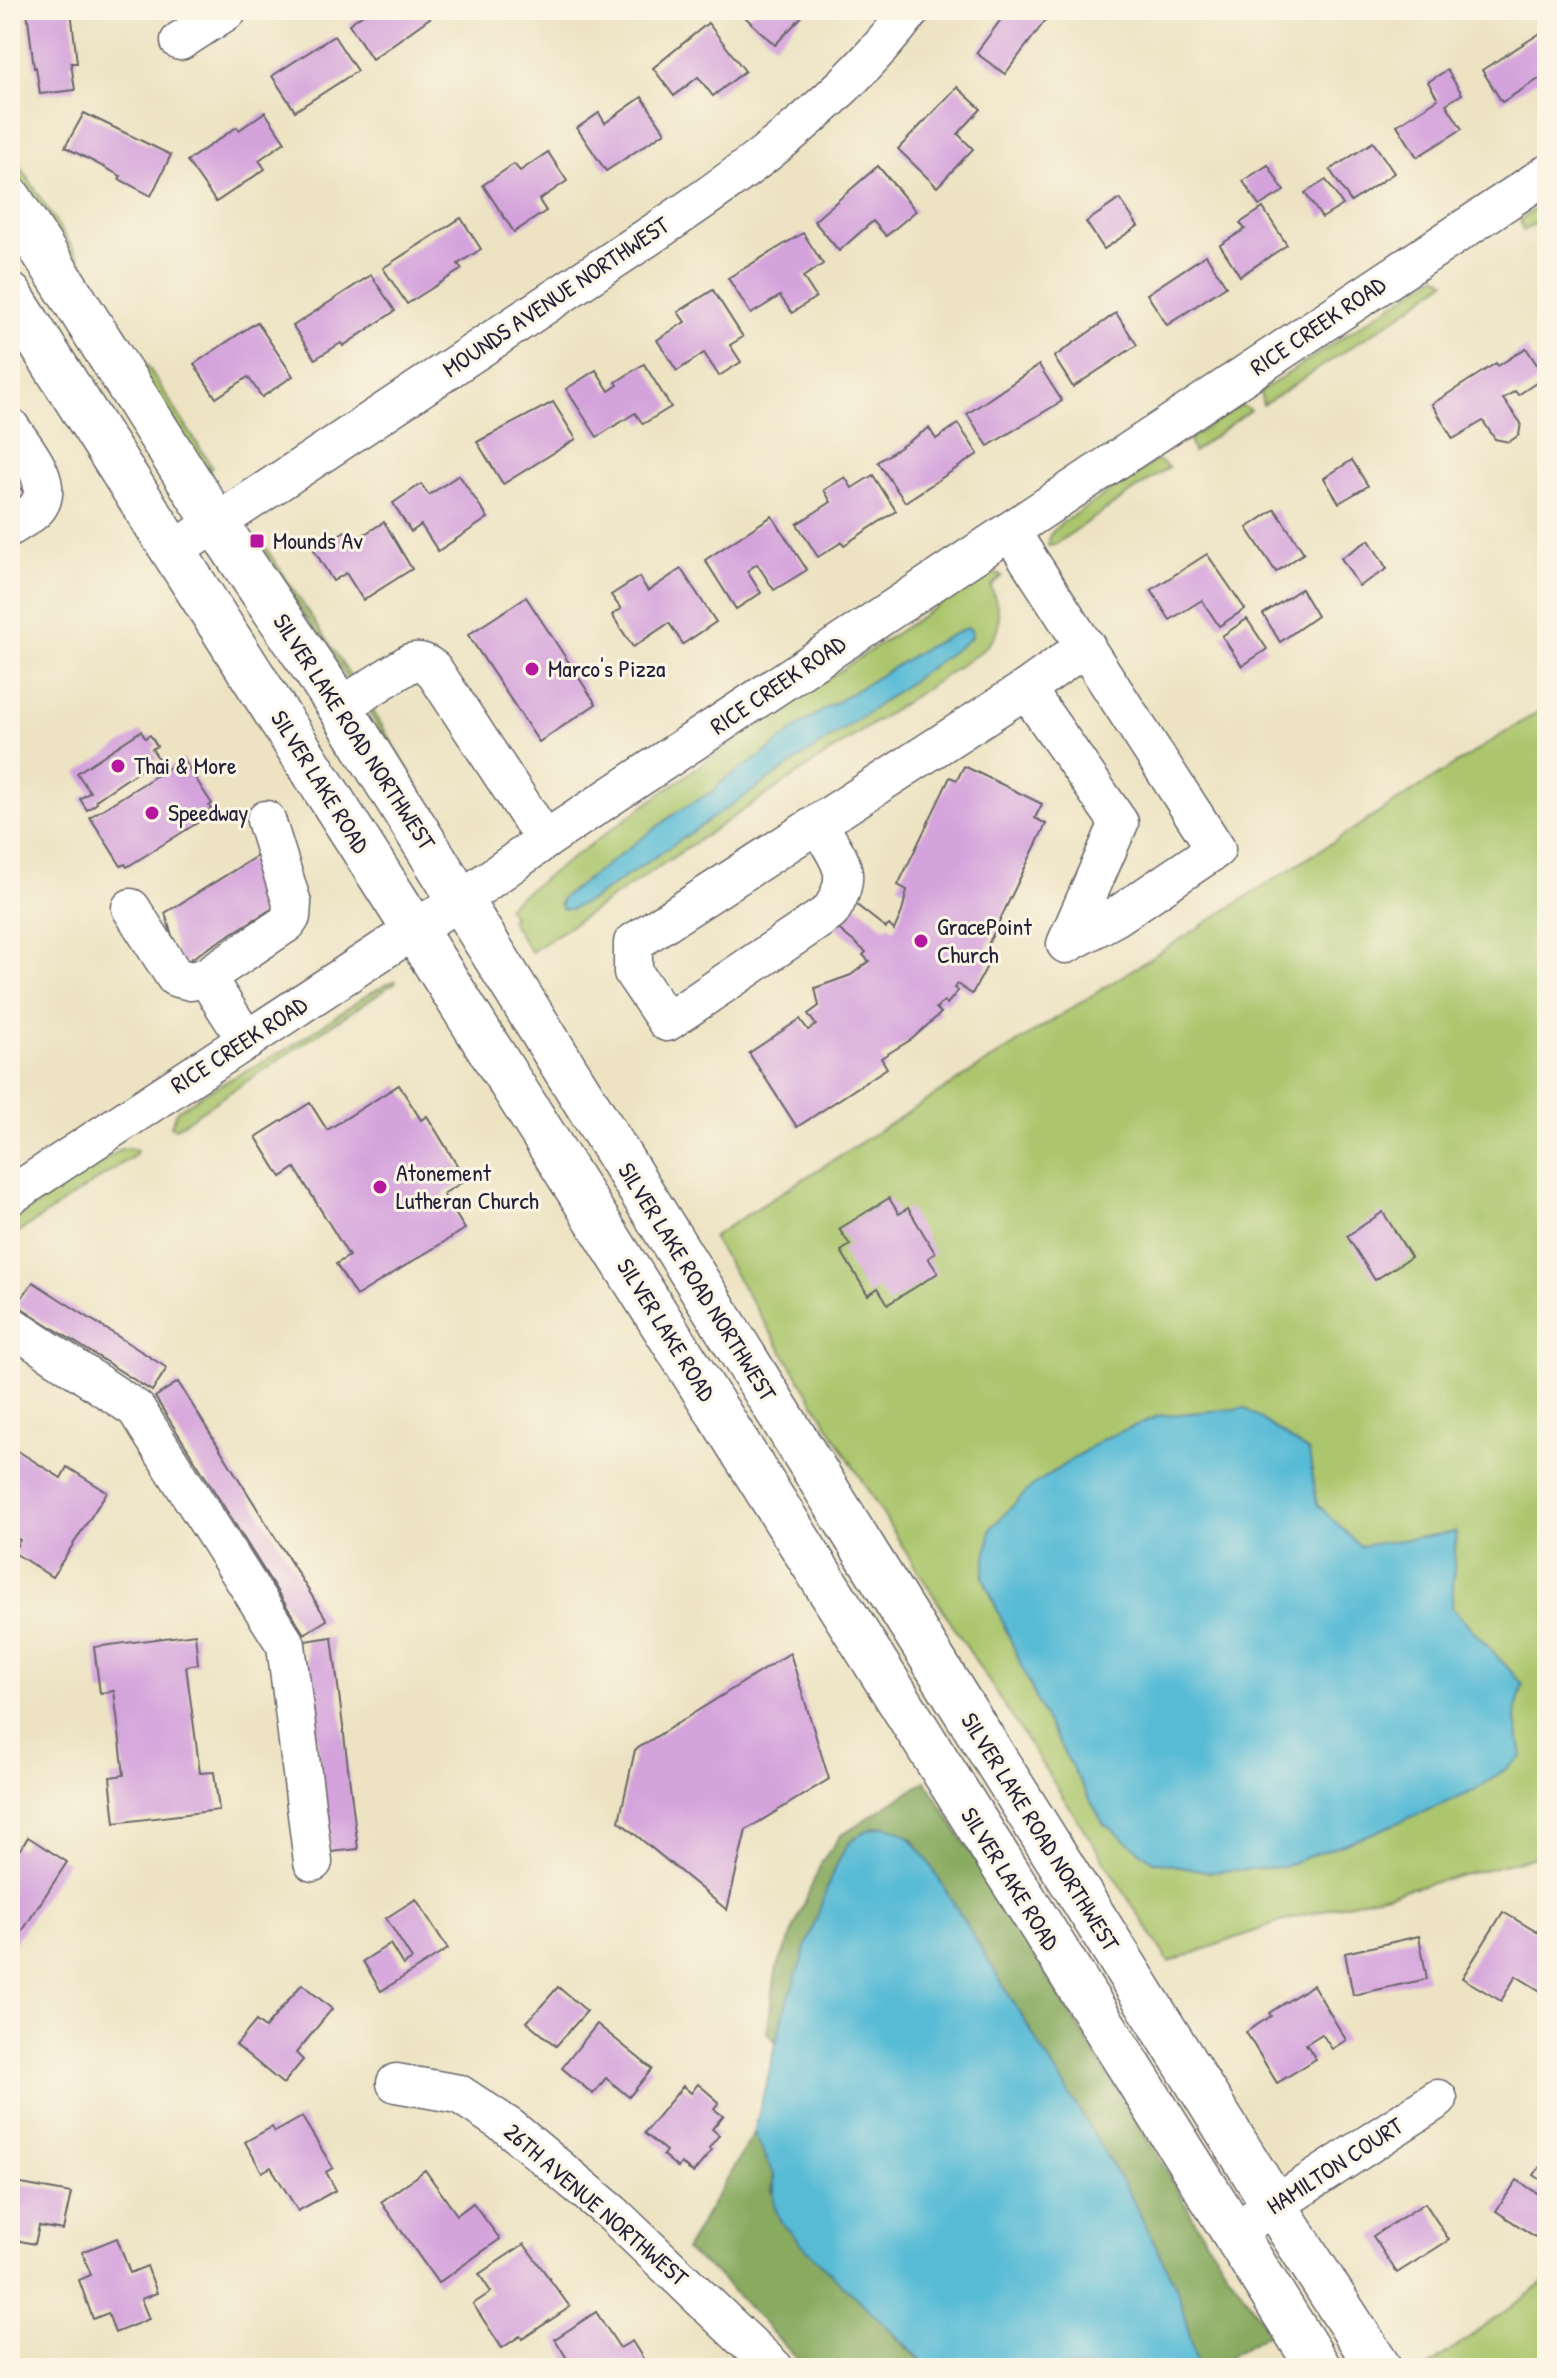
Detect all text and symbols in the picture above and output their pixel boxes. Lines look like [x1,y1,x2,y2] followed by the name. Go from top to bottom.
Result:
[436,208,676,384] street label: MOUNDS AVENUE NORTHWEST
[1244,268,1392,382] street label: RICE CREEK ROAD
[273,524,363,556] place label: Mounds Av
[248,532,266,550] marker: Mounds Av
[267,609,441,855] street label: SILVER LAKE ROAD NORTHWEST
[704,627,852,741] street label: RICE CREEK ROAD
[548,652,665,684] place label: Marco's Pizza
[523,660,541,678] marker: Marco's Pizza
[265,705,375,859] street label: SILVER LAKE ROAD
[134,749,237,781] place label: Thai & More
[109,757,127,775] marker: Thai & More
[168,796,248,828] place label: Speedway
[143,804,161,822] marker: Speedway
[937,910,1032,970] place label: GracePoint Church
[912,932,930,950] marker: GracePoint Church
[164,988,313,1100] street label: RICE CREEK ROAD
[396,1156,539,1216] place label: Atonement Lutheran Church
[612,1158,782,1406] street label: SILVER LAKE ROAD NORTHWEST
[371,1178,389,1196] marker: Atonement Lutheran Church
[611,1253,721,1407] street label: SILVER LAKE ROAD
[955,1708,1125,1956] street label: SILVER LAKE ROAD NORTHWEST
[955,1802,1065,1956] street label: SILVER LAKE ROAD
[1260,2109,1409,2221] street label: HAMILTON COURT
[498,2115,696,2294] street label: 26TH AVENUE NORTHWEST

